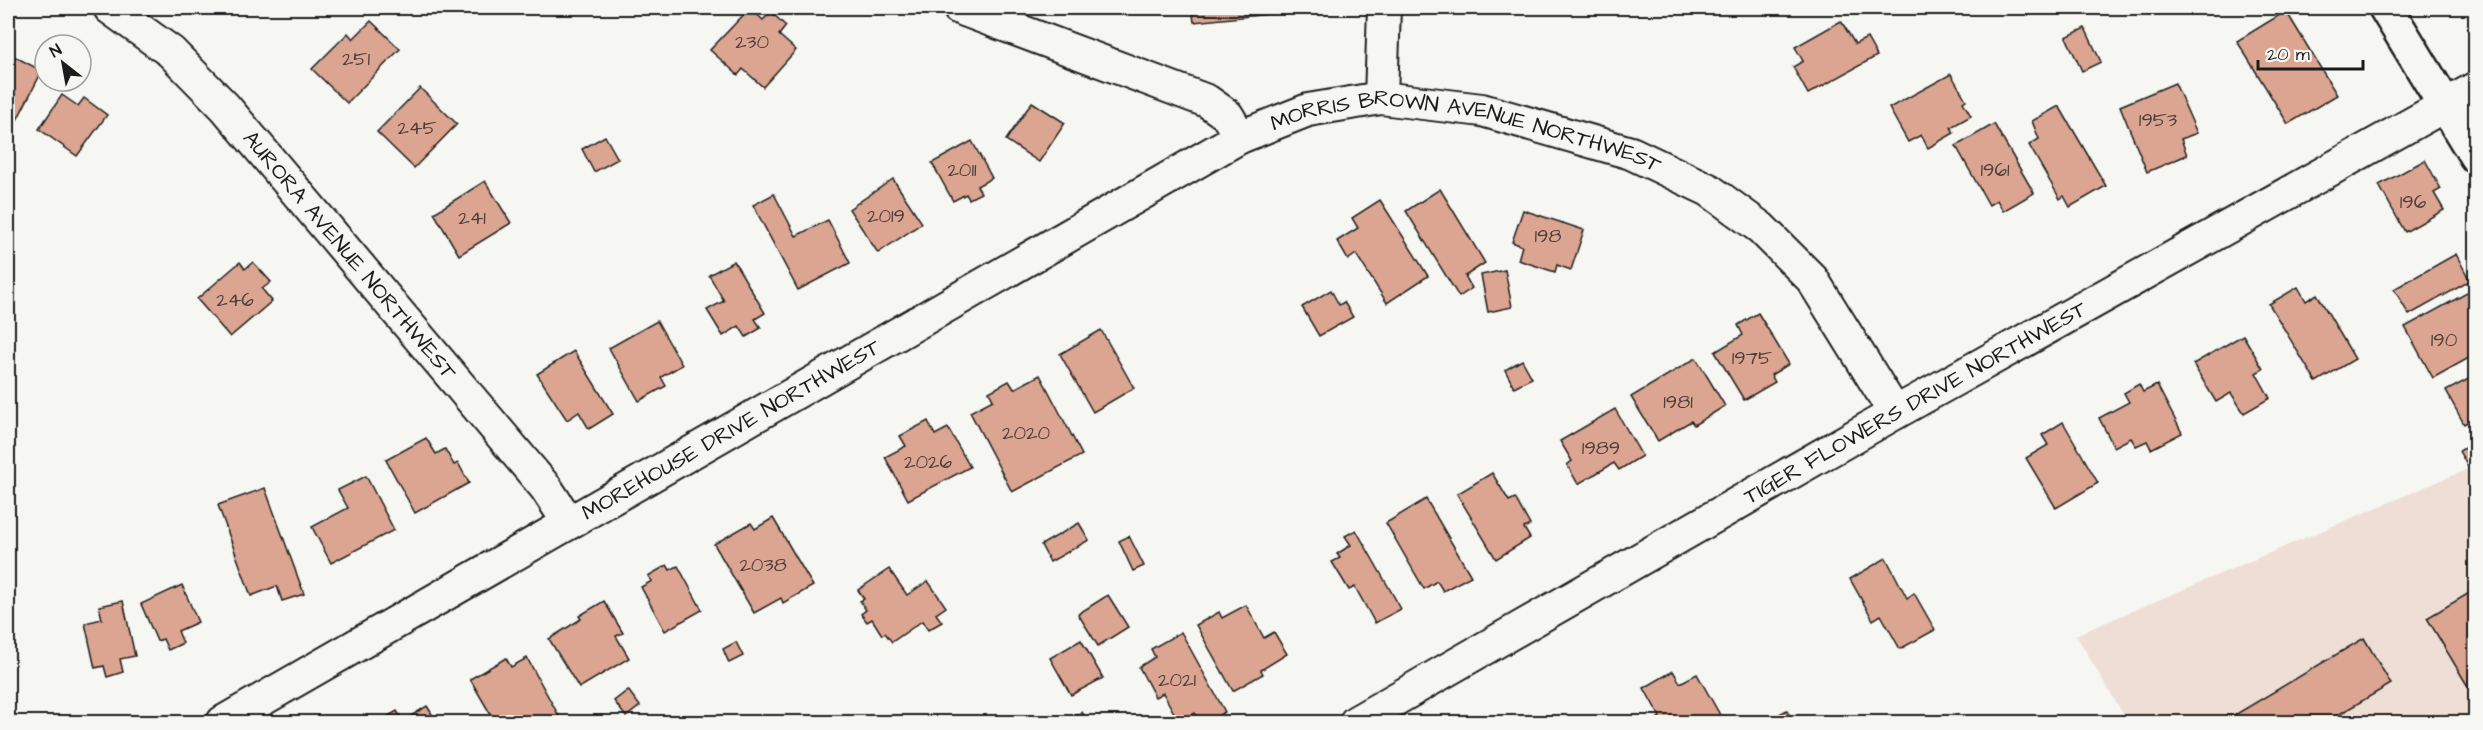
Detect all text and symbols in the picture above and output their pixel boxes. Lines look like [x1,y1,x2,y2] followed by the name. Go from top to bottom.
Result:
[735,28,769,56] house number: 230
[33,33,93,93] north arrow
[2258,33,2363,71] scale bar
[46,39,66,63] text: N
[2267,42,2310,67] text: 20 m
[342,45,371,73] house number: 251
[1266,82,1667,181] street label: MORRIS BROWN AVENUE NORTHWEST
[2139,106,2177,134] house number: 1953
[397,114,437,142] house number: 245
[236,124,464,387] street label: AURORA AVENUE NORTHWEST
[947,156,977,184] house number: 2011
[1980,156,2010,184] house number: 1961
[2400,188,2427,216] house number: 196
[867,202,905,230] house number: 2019
[458,204,486,232] house number: 241
[1535,222,1561,250] house number: 198
[216,286,254,314] house number: 246
[1738,293,2092,512] street label: TIGER FLOWERS DRIVE NORTHWEST
[2431,326,2458,354] house number: 190
[576,331,886,528] street label: MOREHOUSE DRIVE NORTHWEST
[1732,344,1772,372] house number: 1975
[1663,388,1693,416] house number: 1981
[1002,419,1050,447] house number: 2020
[1582,434,1620,462] house number: 1989
[904,448,952,476] house number: 2026
[739,551,787,579] house number: 2038
[1158,666,1196,694] house number: 2021

